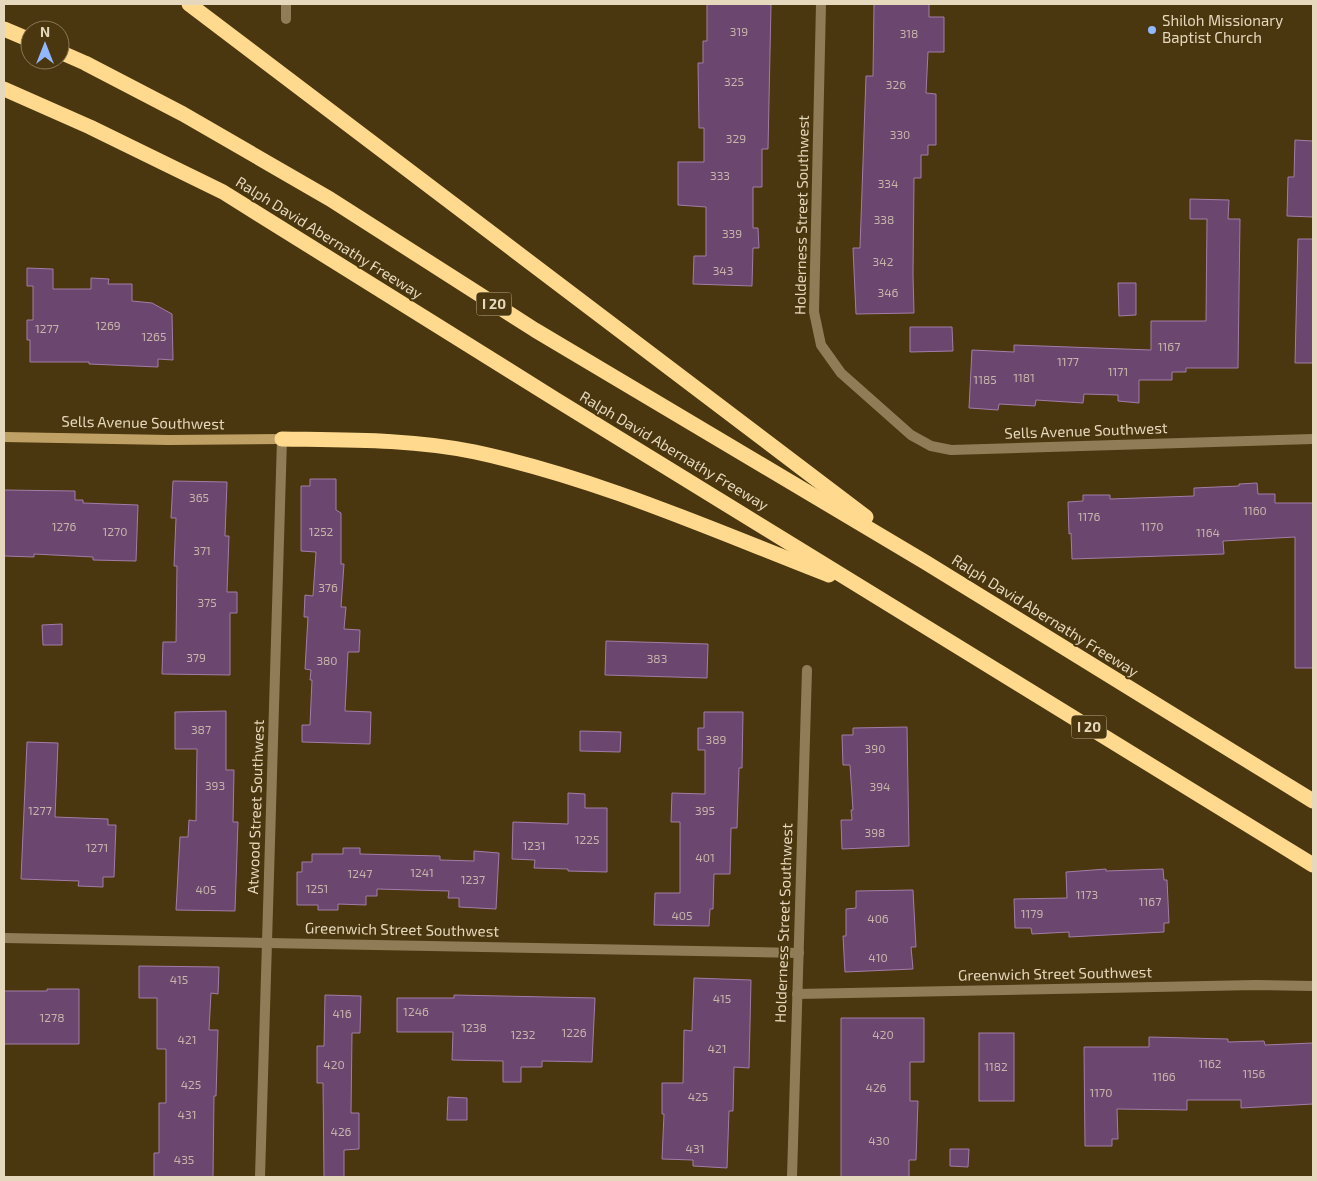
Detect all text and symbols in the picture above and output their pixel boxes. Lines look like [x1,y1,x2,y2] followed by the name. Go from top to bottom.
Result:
[1162,11,1283,46] place label: Shiloh Missionary Baptist Church
[20,20,70,70] north arrow
[40,23,50,40] text: N
[730,24,748,38] house number: 319
[1146,24,1158,36] marker: Shiloh Missionary Baptist Church
[900,26,918,40] house number: 318
[724,74,744,88] house number: 325
[886,77,906,91] house number: 326
[790,115,812,315] street label: Holderness Street Southwest
[890,127,910,141] house number: 330
[726,131,746,145] house number: 329
[710,168,730,182] house number: 333
[233,172,426,302] street label: Ralph David Abernathy Freeway
[878,176,898,190] house number: 334
[874,212,894,226] house number: 338
[722,226,742,240] house number: 339
[873,254,894,268] house number: 342
[713,263,733,277] house number: 343
[878,285,899,299] house number: 346
[476,292,512,316] road number: I 20
[95,318,121,332] house number: 1269
[35,321,59,335] house number: 1277
[142,329,166,343] house number: 1265
[1158,339,1180,353] house number: 1167
[1057,354,1079,368] house number: 1177
[1108,364,1128,378] house number: 1171
[1013,370,1035,384] house number: 1181
[973,372,997,386] house number: 1185
[577,387,772,514] street label: Ralph David Abernathy Freeway
[61,412,225,432] street label: Sells Avenue Southwest
[1004,418,1168,442] street label: Sells Avenue Southwest
[189,490,209,504] house number: 365
[1243,503,1267,517] house number: 1160
[1078,509,1100,523] house number: 1176
[52,519,76,533] house number: 1276
[1141,519,1163,533] house number: 1170
[103,524,127,538] house number: 1270
[309,524,334,538] house number: 1252
[1196,525,1220,539] house number: 1164
[193,543,211,557] house number: 371
[949,550,1142,680] street label: Ralph David Abernathy Freeway
[318,580,338,594] house number: 376
[197,595,217,609] house number: 375
[186,650,206,664] house number: 379
[647,651,667,665] house number: 383
[316,653,338,667] house number: 380
[1072,716,1106,739] road number: I 20
[243,719,267,895] street label: Atwood Street Southwest
[191,722,211,736] house number: 387
[706,732,727,746] house number: 389
[865,741,885,755] house number: 390
[205,778,225,792] house number: 393
[870,779,890,793] house number: 394
[28,803,52,817] house number: 1277
[695,803,715,817] house number: 395
[771,823,795,1023] street label: Holderness Street Southwest
[865,825,885,839] house number: 398
[575,832,599,846] house number: 1225
[523,838,545,852] house number: 1231
[86,840,108,854] house number: 1271
[695,850,715,864] house number: 401
[410,865,434,879] house number: 1241
[347,866,373,880] house number: 1247
[461,872,485,886] house number: 1237
[306,881,328,895] house number: 1251
[195,882,217,896] house number: 405
[1076,887,1098,901] house number: 1173
[1139,894,1161,908] house number: 1167
[1021,906,1043,920] house number: 1179
[671,908,693,922] house number: 405
[867,911,889,925] house number: 406
[305,918,500,940] street label: Greenwich Street Southwest
[868,950,888,964] house number: 410
[958,962,1152,984] street label: Greenwich Street Southwest
[170,972,188,986] house number: 415
[713,991,731,1005] house number: 415
[403,1004,429,1018] house number: 1246
[332,1006,352,1020] house number: 416
[40,1010,64,1024] house number: 1278
[461,1020,487,1034] house number: 1238
[561,1025,587,1039] house number: 1226
[511,1027,536,1041] house number: 1232
[872,1027,894,1041] house number: 420
[178,1032,196,1046] house number: 421
[708,1041,726,1055] house number: 421
[1198,1056,1222,1070] house number: 1162
[323,1057,345,1071] house number: 420
[984,1059,1008,1073] house number: 1182
[1243,1066,1266,1080] house number: 1156
[1152,1069,1176,1083] house number: 1166
[181,1077,201,1091] house number: 425
[866,1080,887,1094] house number: 426
[1090,1085,1112,1099] house number: 1170
[688,1089,708,1103] house number: 425
[178,1107,196,1121] house number: 431
[331,1124,352,1138] house number: 426
[868,1133,890,1147] house number: 430
[686,1141,704,1155] house number: 431
[174,1152,194,1166] house number: 435

